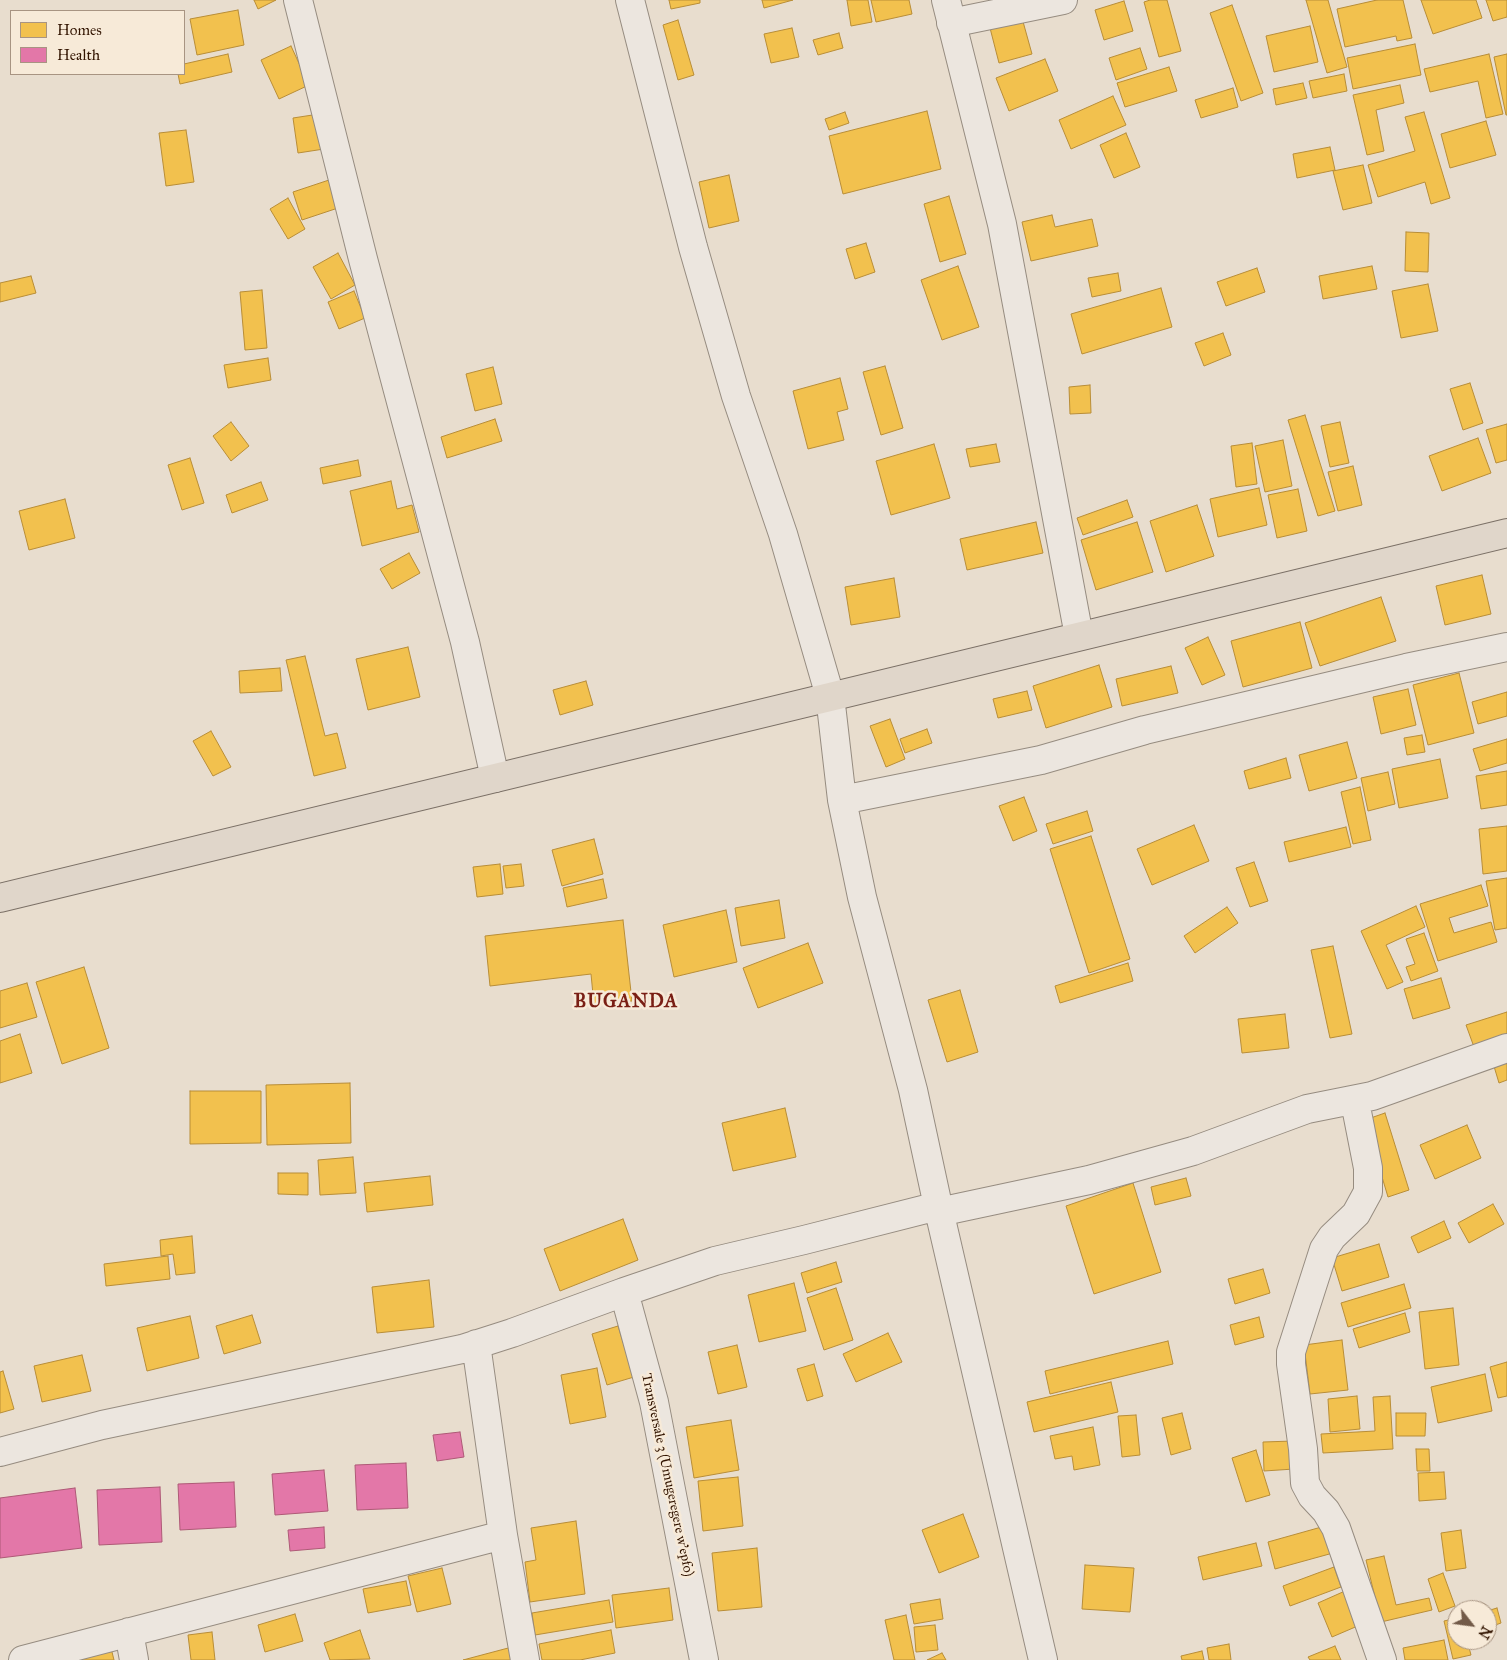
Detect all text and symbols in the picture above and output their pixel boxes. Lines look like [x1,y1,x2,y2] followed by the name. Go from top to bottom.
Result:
[10,10,185,75] legend
[57,21,102,39] text: Homes
[57,46,100,64] text: Health
[573,991,679,1013] district label: BUGANDA
[637,1372,697,1578] street label: Transversale 3 (Umugeregere w'epfo)
[1447,1600,1497,1650] north arrow
[1474,1623,1495,1642] text: N

